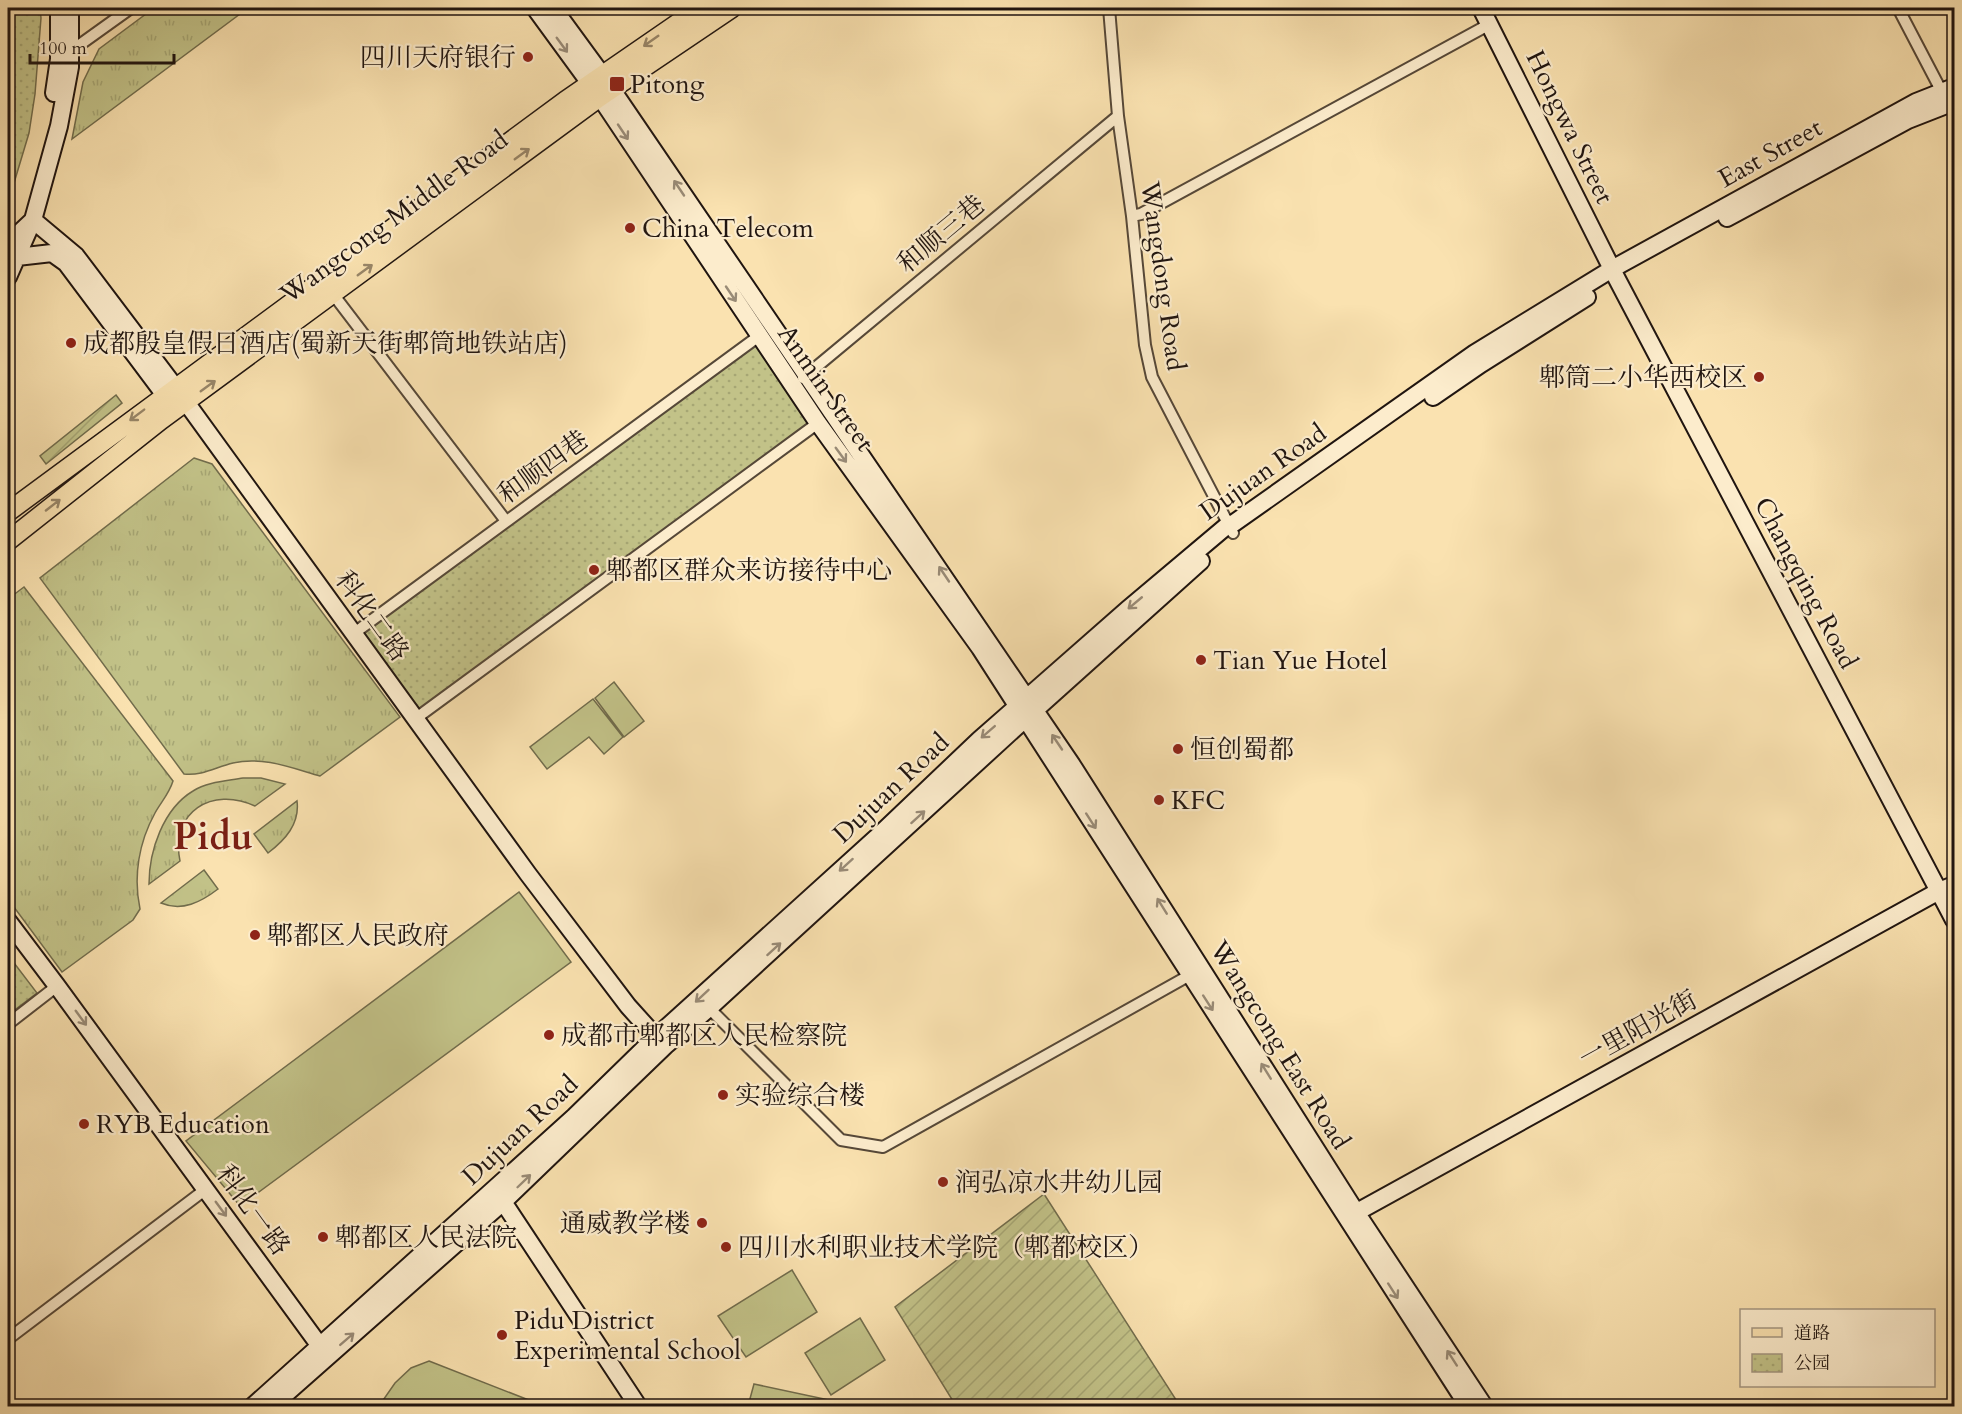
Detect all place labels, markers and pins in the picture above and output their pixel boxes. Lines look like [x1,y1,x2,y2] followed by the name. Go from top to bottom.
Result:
[360,40,516,75] place label: 四川天府银行
[521,50,535,64] marker: 四川天府银行
[630,67,705,102] place label: Pitong
[608,75,626,93] marker: Pitong
[642,211,814,246] place label: China Telecom
[623,221,637,235] marker: China Telecom
[83,326,568,361] place label: 成都殷皇假日酒店(蜀新天街郫筒地铁站店)
[64,336,78,350] marker: 成都殷皇假日酒店(蜀新天街郫筒地铁站店)
[1539,360,1747,395] place label: 郫筒二小华西校区
[1752,370,1766,384] marker: 郫筒二小华西校区
[606,553,892,588] place label: 郫都区群众来访接待中心
[587,563,601,577] marker: 郫都区群众来访接待中心
[1213,643,1388,678] place label: Tian Yue Hotel
[1194,653,1208,667] marker: Tian Yue Hotel
[1190,732,1294,767] place label: 恒创蜀都
[1171,742,1185,756] marker: 恒创蜀都
[1171,783,1225,818] place label: KFC
[1152,793,1166,807] marker: KFC
[267,918,449,953] place label: 郫都区人民政府
[248,928,262,942] marker: 郫都区人民政府
[561,1018,847,1053] place label: 成都市郫都区人民检察院
[542,1028,556,1042] marker: 成都市郫都区人民检察院
[735,1078,865,1113] place label: 实验综合楼
[716,1088,730,1102] marker: 实验综合楼
[96,1107,270,1142] place label: RYB Education
[77,1117,91,1131] marker: RYB Education
[955,1165,1163,1200] place label: 润弘凉水井幼儿园
[936,1175,950,1189] marker: 润弘凉水井幼儿园
[560,1206,690,1241] place label: 通威教学楼
[695,1216,709,1230] marker: 通威教学楼
[335,1220,517,1255] place label: 郫都区人民法院
[316,1230,330,1244] marker: 郫都区人民法院
[738,1230,1154,1265] place label: 四川水利职业技术学院（郫都校区）
[719,1240,733,1254] marker: 四川水利职业技术学院（郫都校区）
[514,1303,741,1368] place label: Pidu District Experimental School
[495,1328,509,1342] marker: Pidu District Experimental School

